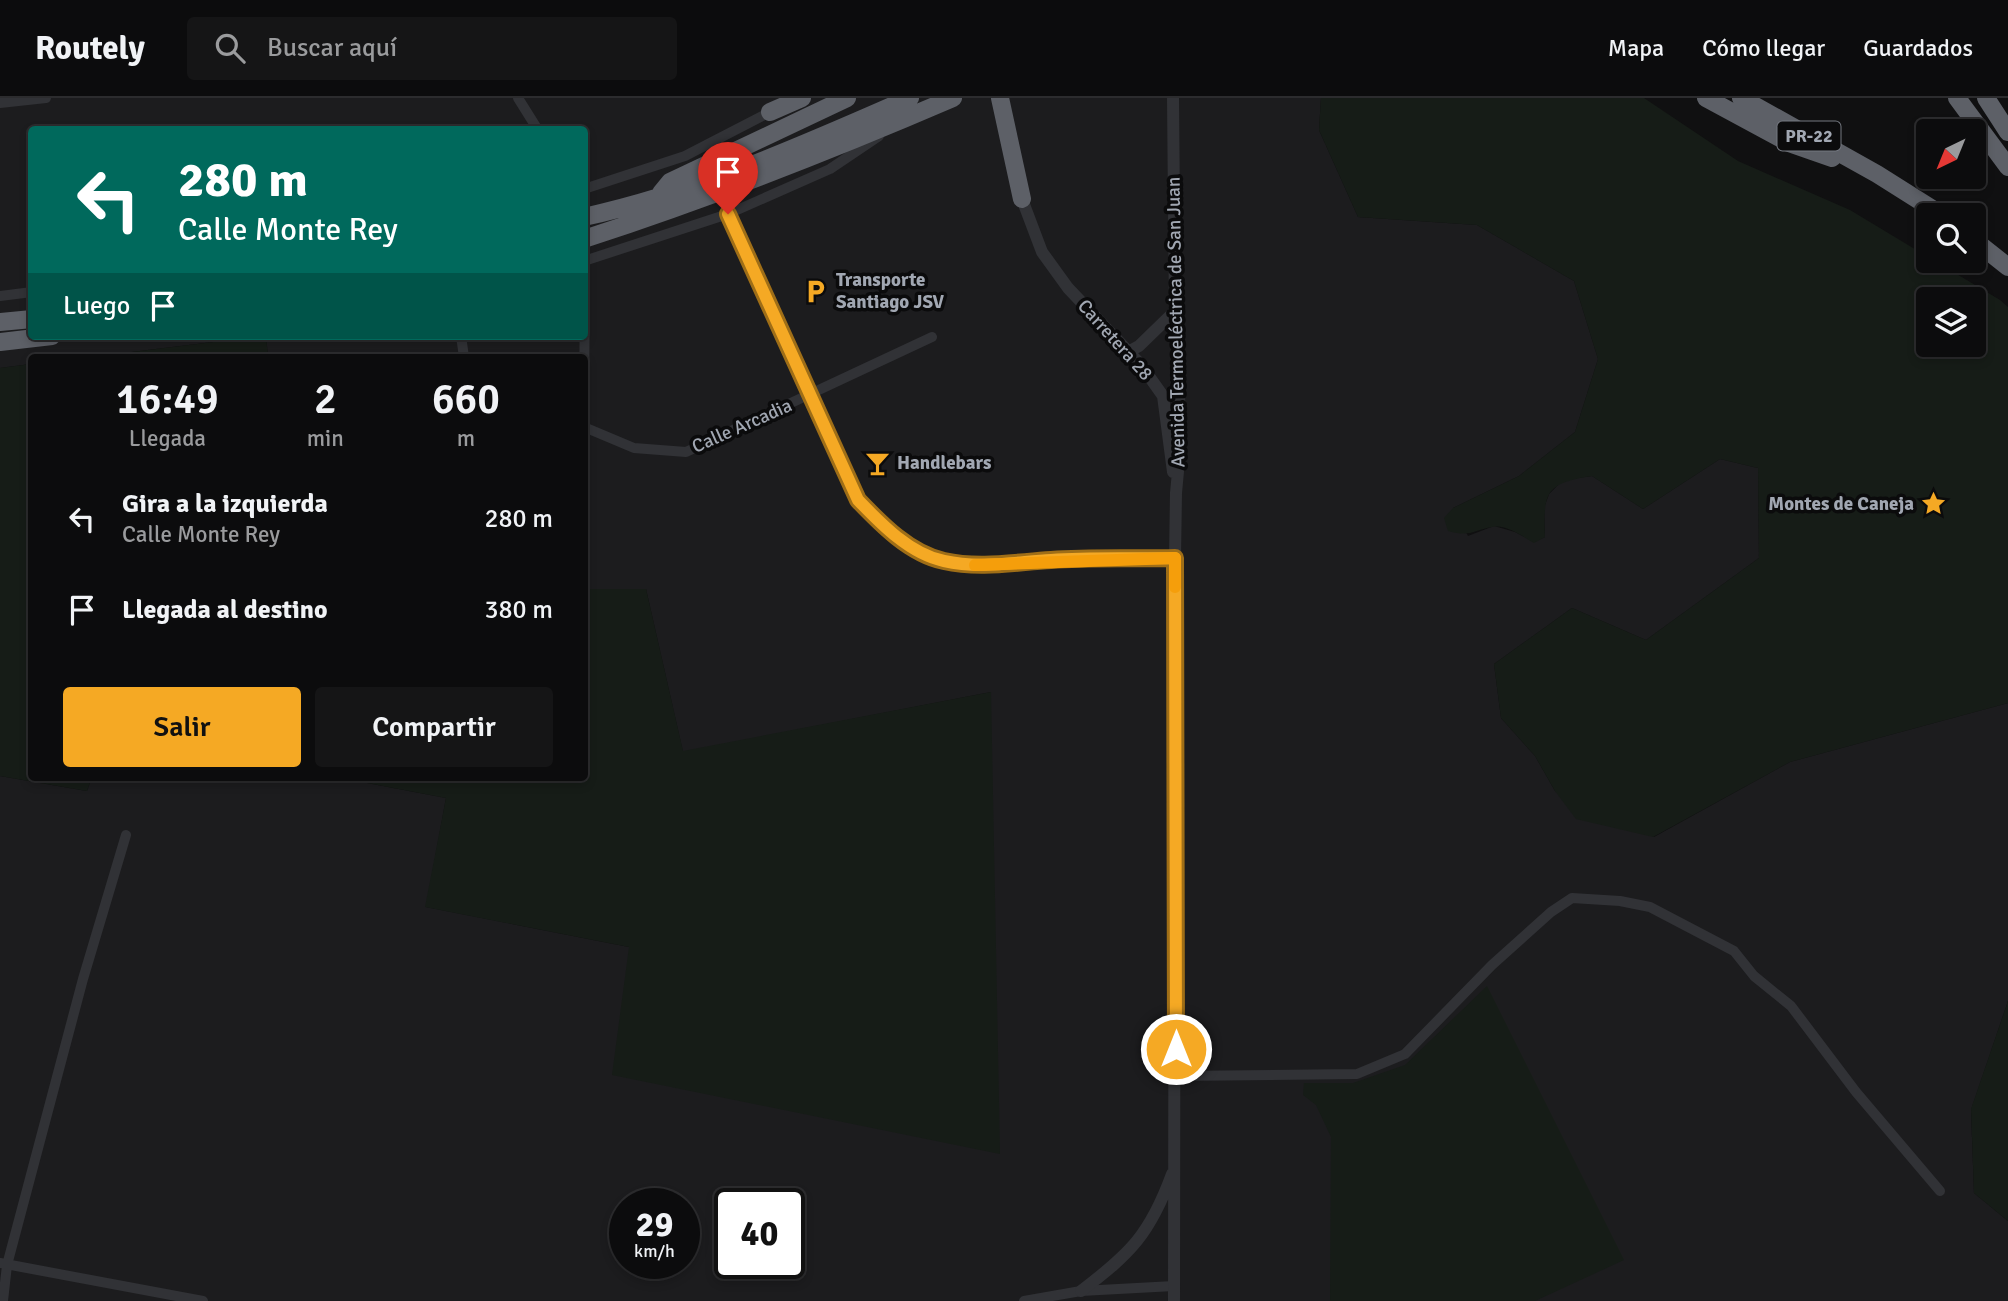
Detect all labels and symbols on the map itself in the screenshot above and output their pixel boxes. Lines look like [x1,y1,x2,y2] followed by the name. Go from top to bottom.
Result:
[1916,119,1986,189] north arrow
[1778,122,1840,150] road number: PR-22
[698,142,758,214] pin
[1161,177,1191,467] street label: Avenida Termoeléctrica de San Juan
[836,268,944,314] place label: Transporte Santiago JSV
[802,277,830,305] parking icon: Transporte Santiago JSV
[1072,294,1158,386] street label: Carretera 28
[688,393,796,459] street label: Calle Arcadia
[863,449,891,477] bar icon: Handlebars
[897,451,991,475] place label: Handlebars
[1920,490,1948,518] place icon: Montes de Caneja
[1768,492,1914,516] place label: Montes de Caneja
[1139,1012,1213,1086] position arrow
[714,1188,805,1279] speed limit sign: 40

